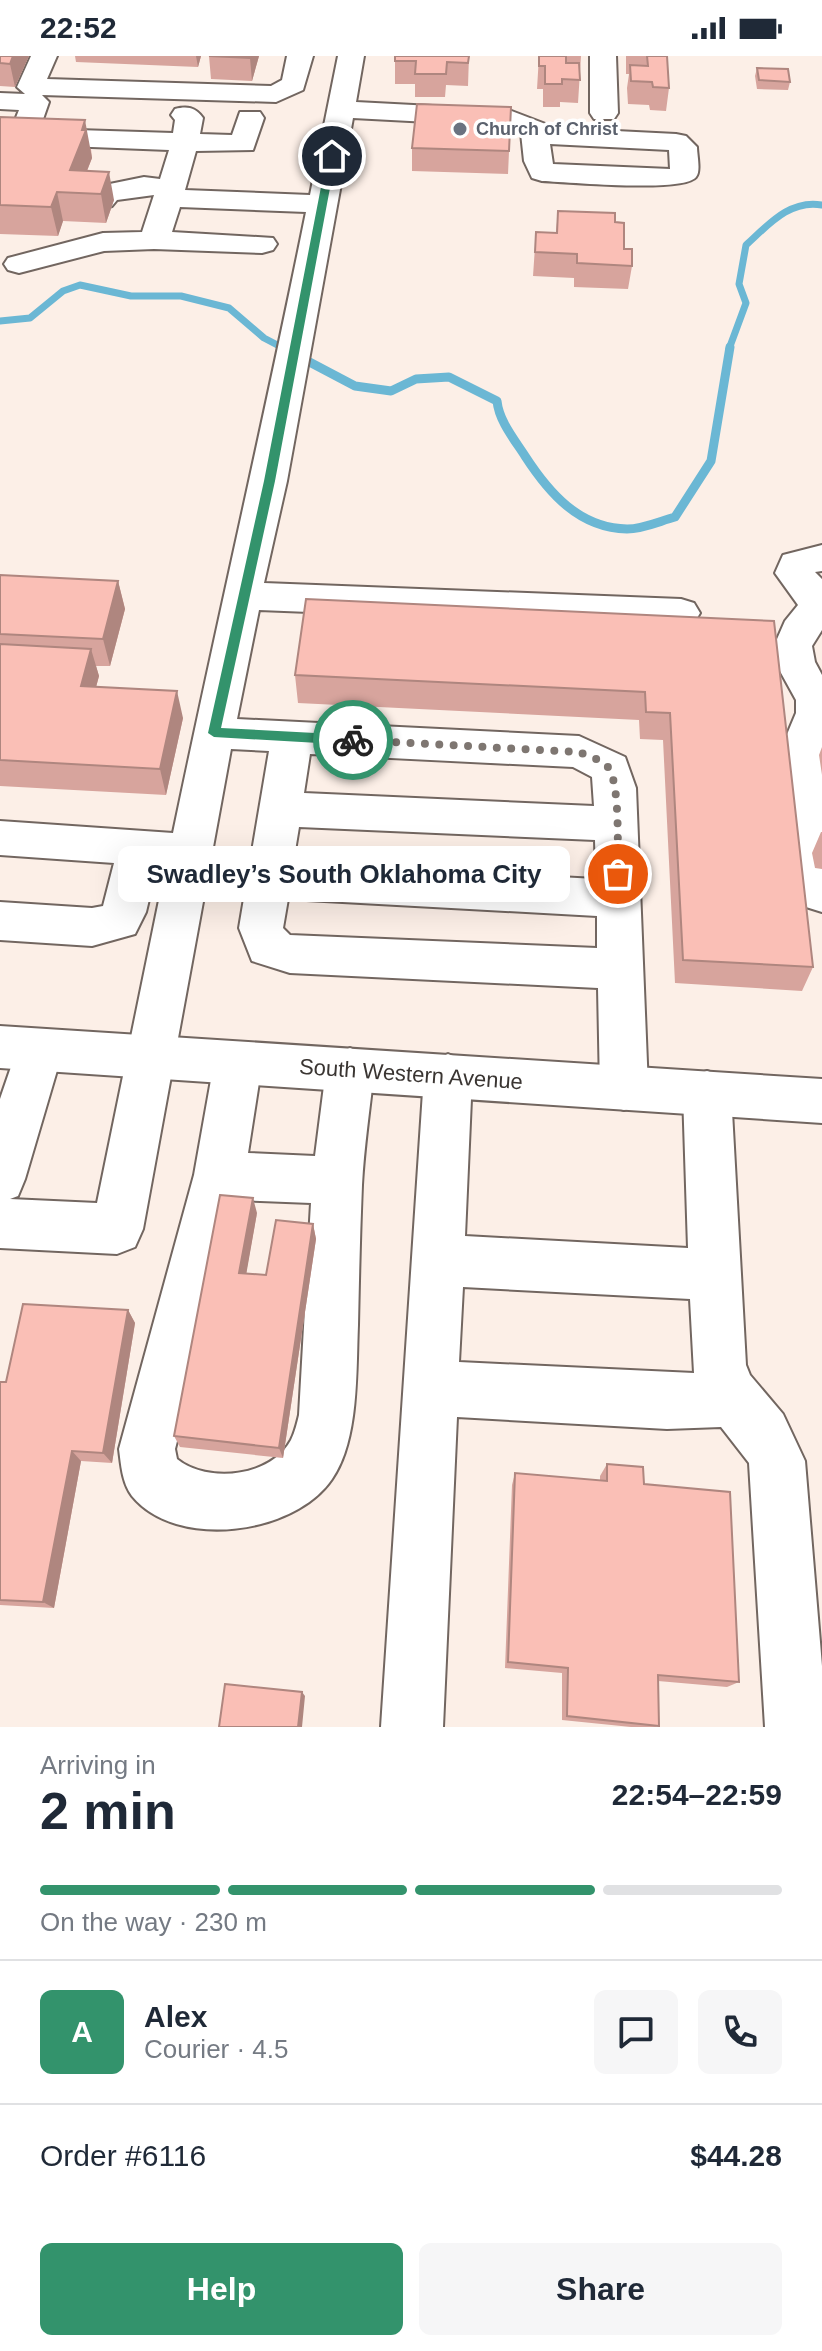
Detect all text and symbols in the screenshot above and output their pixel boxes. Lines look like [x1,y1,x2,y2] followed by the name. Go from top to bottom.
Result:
[40,11,117,44] text: 22:52
[476,119,618,139] place label: Church of Christ
[451,120,469,138] marker: Church of Christ
[298,122,366,190] pin
[310,134,354,178] icon: home
[313,700,393,780] courier
[331,718,375,762] icon: bike
[584,840,652,908] pin
[118,846,570,902] callout: Swadley’s South Oklahoma City
[596,852,640,896] icon: bag
[147,859,541,889] text: Swadley’s South Oklahoma City
[298,1054,524,1094] street label: South Western Avenue
[40,1750,156,1780] text: Arriving in
[612,1778,782,1811] text: 22:54–22:59
[40,1782,176,1840] text: 2 min
[40,1907,267,1937] text: On the way · 230 m
[594,1990,678,2074] button: chat
[698,1990,782,2074] button: phone
[144,2000,207,2033] text: Alex
[71,2015,93,2048] text: A
[144,2034,289,2064] text: Courier · 4.5
[40,2139,206,2172] text: Order #6116
[690,2139,782,2172] text: $44.28
[40,2243,403,2335] button: Help
[419,2243,782,2335] button: Share

